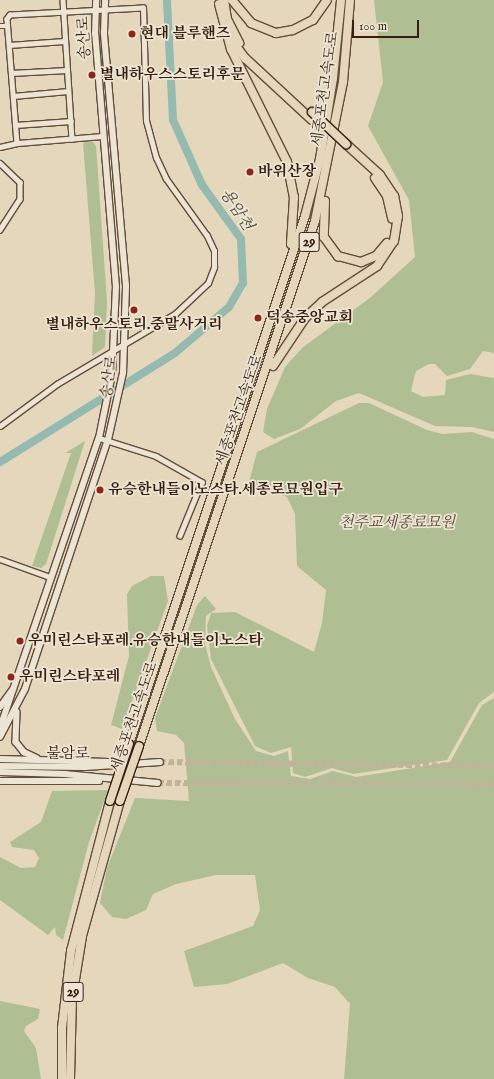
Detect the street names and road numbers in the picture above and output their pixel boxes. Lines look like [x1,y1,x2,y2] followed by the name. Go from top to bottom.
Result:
[74,16,94,60] street label: 송산로
[308,30,342,148] street label: 세종포천고속도로
[298,230,320,254] road number: 29
[212,352,266,468] street label: 세종포천고속도로
[97,354,121,400] street label: 송산로
[107,659,161,775] street label: 세종포천고속도로
[46,745,90,763] street label: 불암로
[62,980,84,1004] road number: 29

